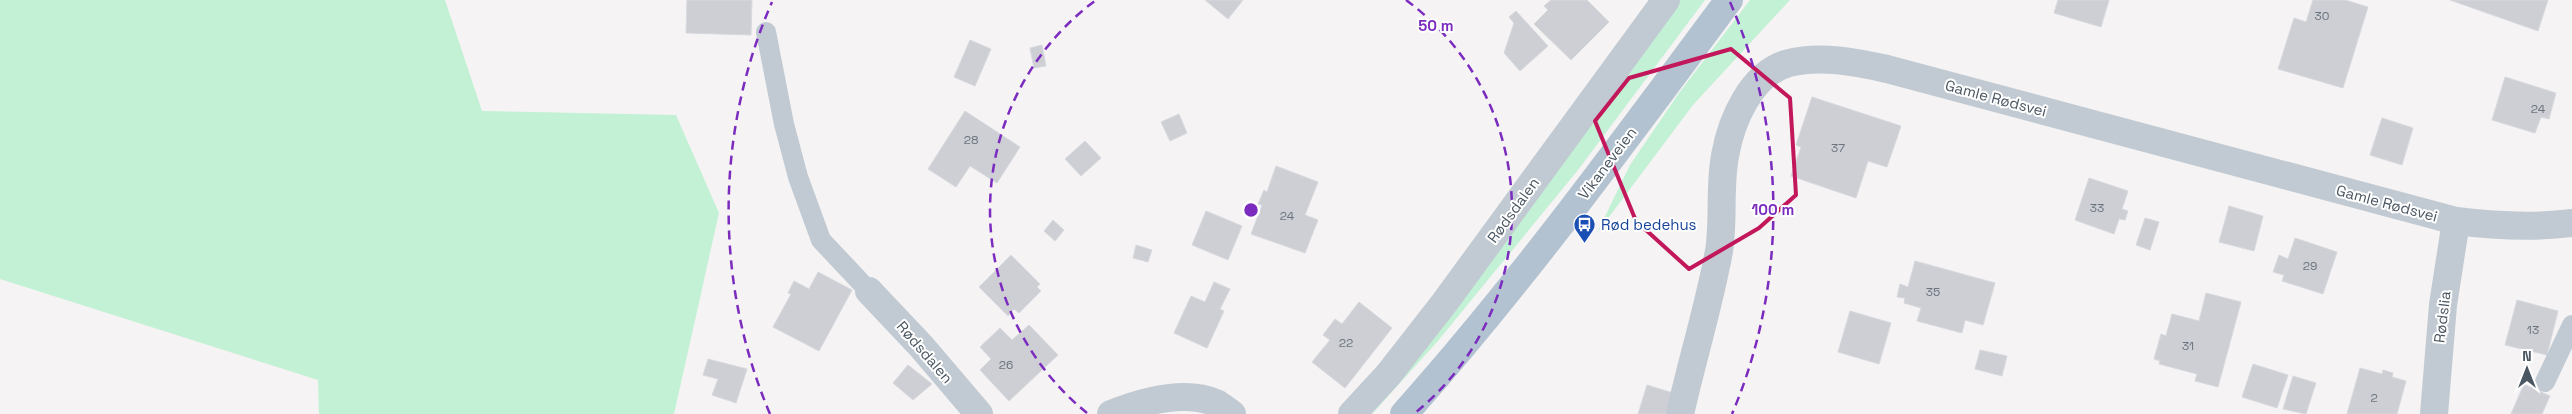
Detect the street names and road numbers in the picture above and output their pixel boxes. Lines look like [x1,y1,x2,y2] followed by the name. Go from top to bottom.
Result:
[1943,75,2049,121] street label: Gamle Rødsvei
[1574,123,1640,203] street label: Vikaneveien
[1483,174,1543,246] street label: Rødsdalen
[2334,180,2440,226] street label: Gamle Rødsvei
[2429,290,2455,344] street label: Rødslia
[893,317,957,387] street label: Rødsdalen

